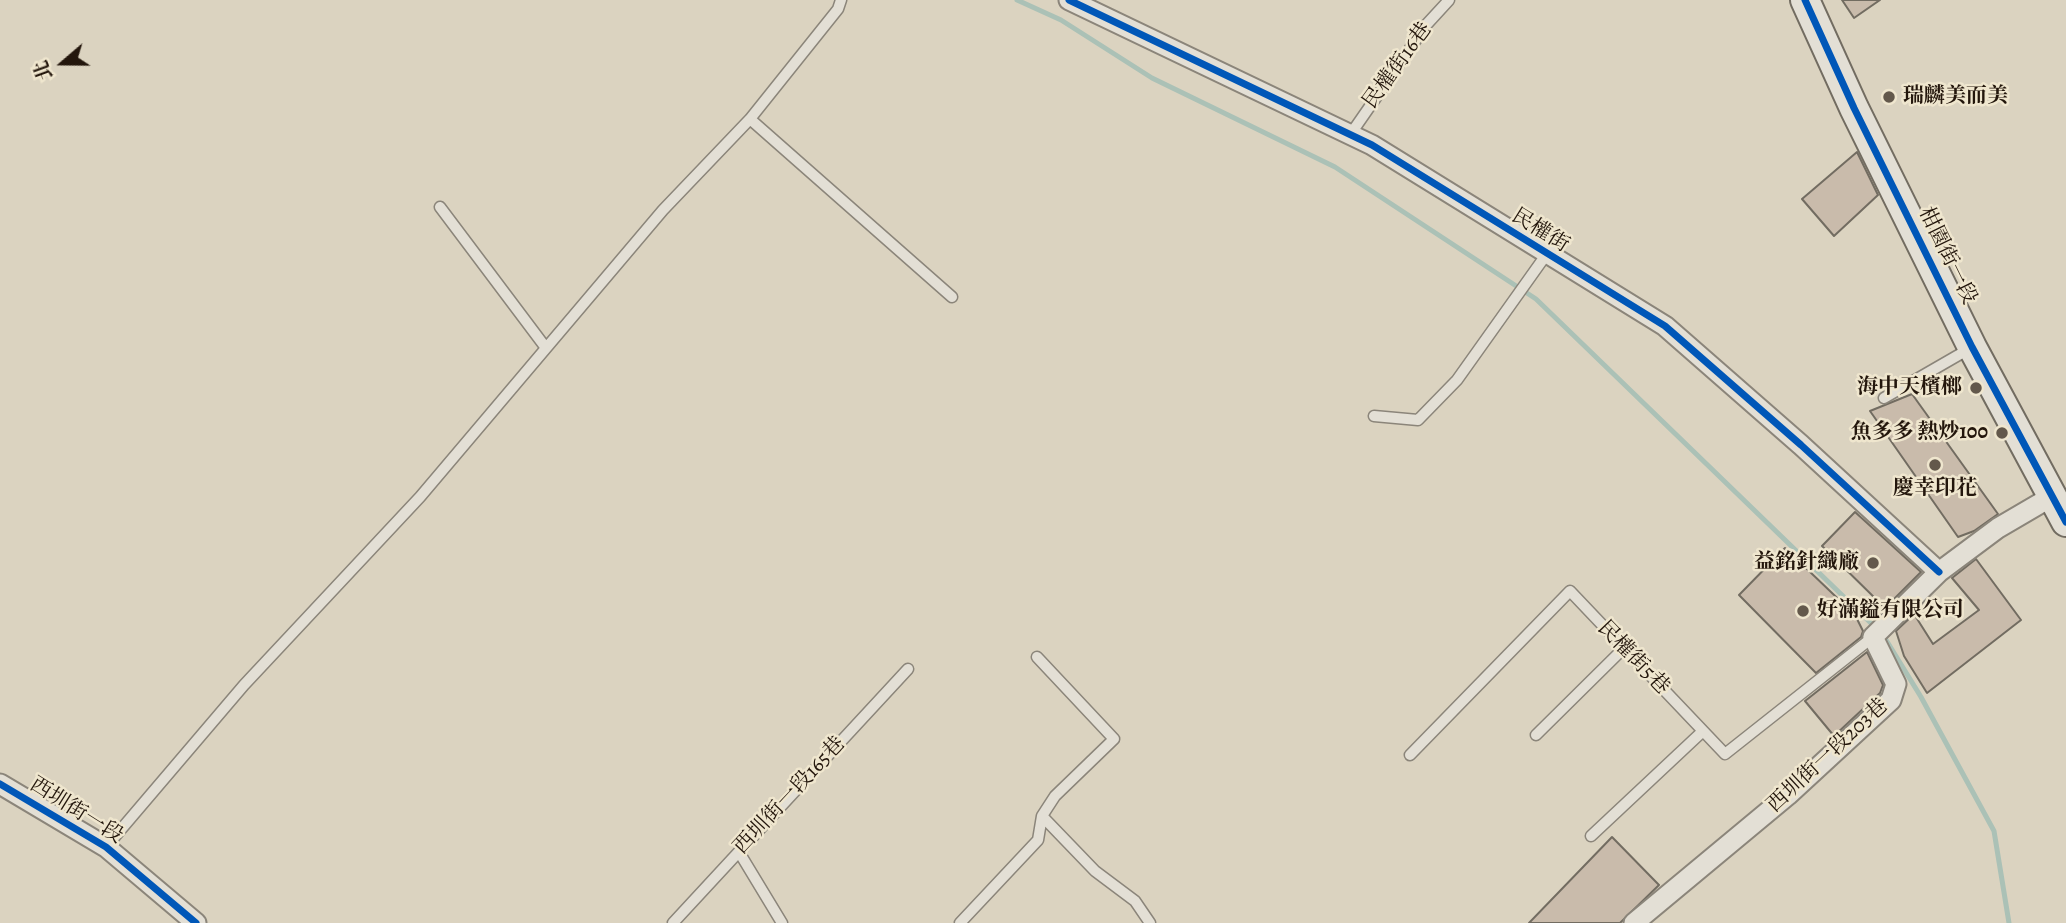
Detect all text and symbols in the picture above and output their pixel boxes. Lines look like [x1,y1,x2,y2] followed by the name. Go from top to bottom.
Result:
[1358,18,1438,114] street label: 民權街16巷
[28,28,98,98] north arrow
[28,57,59,84] text: 北
[1903,84,2008,110] place label: 瑞麟美而美
[1881,89,1897,105] marker: 瑞麟美而美
[1913,203,1981,309] street label: 柑園街一段
[1507,204,1573,258] street label: 民權街
[1857,375,1962,401] place label: 海中天檳榔
[1968,380,1984,396] marker: 海中天檳榔
[1851,420,1988,446] place label: 魚多多 熱炒100
[1994,425,2010,441] marker: 魚多多 熱炒100
[1927,457,1943,473] marker: 慶幸印花
[1893,476,1977,502] place label: 慶幸印花
[1754,550,1859,576] place label: 益銘針織廠
[1865,555,1881,571] marker: 益銘針織廠
[1817,598,1964,624] place label: 好滿鎰有限公司
[1795,603,1811,619] marker: 好滿鎰有限公司
[1592,616,1674,700] street label: 民權街5巷
[1762,694,1894,818] street label: 西圳街一段203巷
[729,732,851,860] street label: 西圳街一段165巷
[25,772,127,850] street label: 西圳街一段

